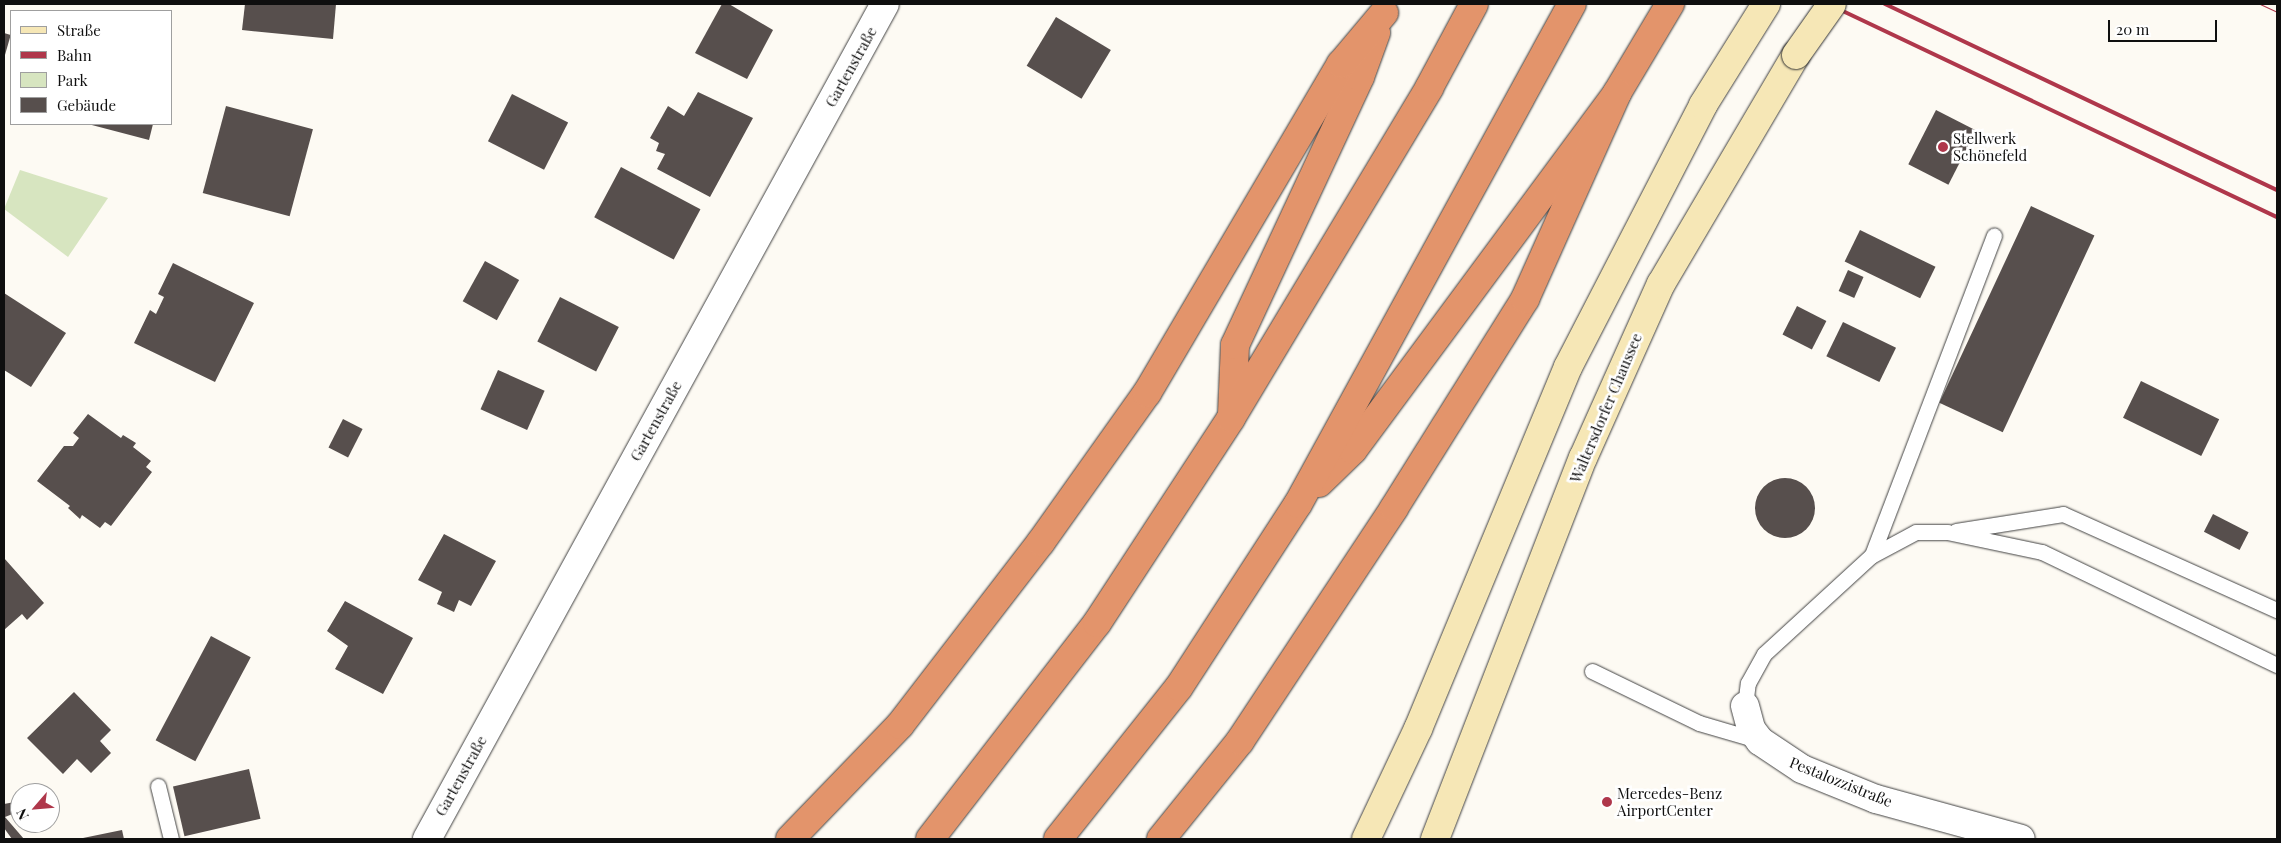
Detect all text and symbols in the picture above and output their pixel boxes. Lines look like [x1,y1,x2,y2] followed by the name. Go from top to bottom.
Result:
[10,10,172,125] legend
[2111,10,2220,42] scale bar
[2116,19,2149,39] text: 20 m
[57,20,101,40] text: Straße
[822,24,880,110] street label: Gartenstraße
[57,45,92,65] text: Bahn
[57,70,88,90] text: Park
[57,95,116,115] text: Gebäude
[1953,129,2027,164] place label: Stellwerk Schönefeld
[1937,141,1949,153] marker: Stellwerk Schönefeld
[1566,330,1646,486] street label: Waltersdorfer Chaussee
[627,378,685,464] street label: Gartenstraße
[432,733,490,819] street label: Gartenstraße
[1787,753,1895,811] street label: Pestalozzistraße
[10,783,60,833] north arrow
[1617,784,1722,819] place label: Mercedes-Benz AirportCenter
[1601,796,1613,808] marker: Mercedes-Benz AirportCenter
[11,806,33,823] text: N

